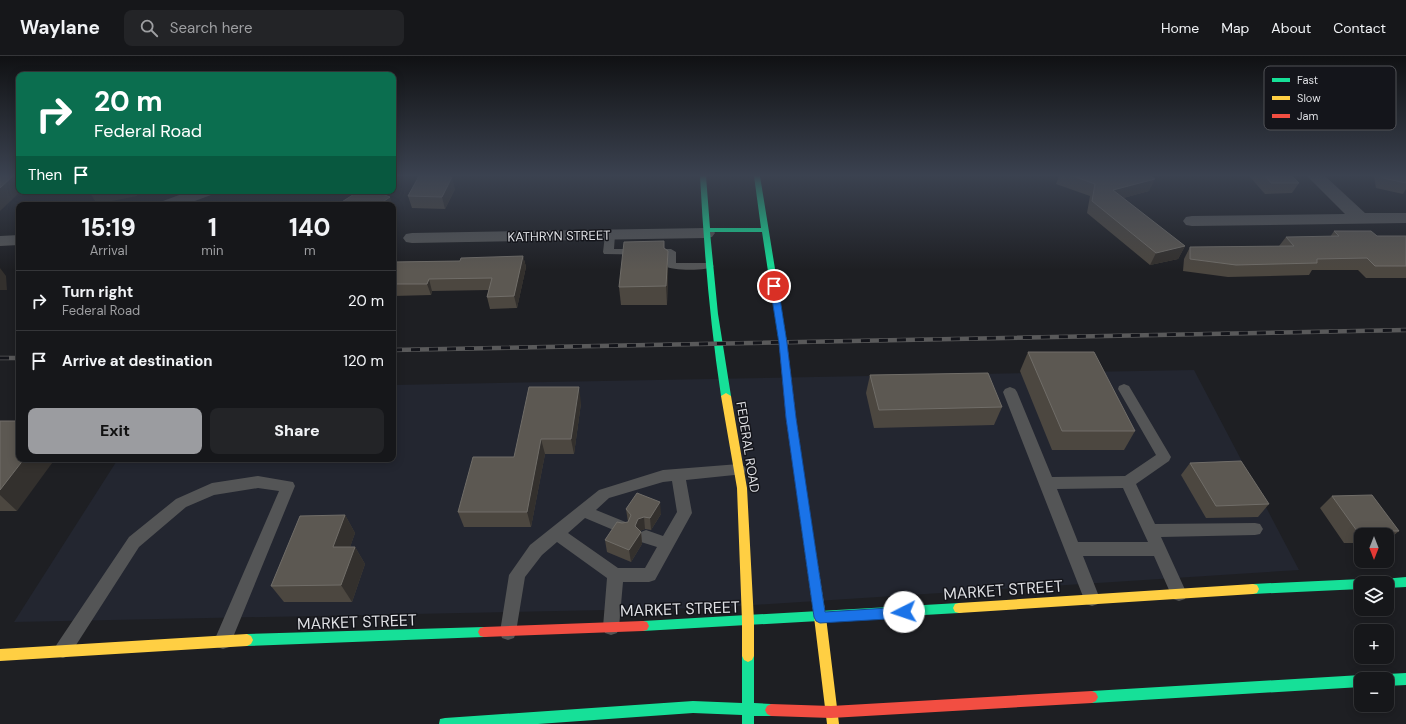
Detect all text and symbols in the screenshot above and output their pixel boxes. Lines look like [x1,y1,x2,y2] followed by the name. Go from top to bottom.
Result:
[124,10,404,46] search box
[20,15,100,40] text: Waylane
[138,17,160,39] icon: search
[170,18,253,38] text: Search here
[1161,19,1199,37] text: Home
[1221,19,1249,37] text: Map
[1271,19,1311,37] text: About
[1333,19,1386,37] text: Contact
[1264,66,1396,130] legend
[1297,73,1318,87] text: Fast
[94,83,163,120] text: 20 m
[28,88,80,140] icon: right
[1297,91,1321,105] text: Slow
[1297,109,1318,123] text: Jam
[94,119,202,143] text: Federal Road
[70,164,92,186] icon: arrive
[28,165,62,185] text: Then
[82,212,136,243] text: 15:19
[208,212,217,243] text: 1
[289,212,330,243] text: 140
[507,227,611,245] street label: KATHRYN STREET
[90,242,128,259] text: Arrival
[201,242,223,259] text: min
[304,242,315,259] text: m
[757,269,791,303] pin
[763,275,785,297] icon: arrive
[62,282,133,302] text: Turn right
[28,290,50,312] icon: right
[348,291,384,311] text: 20 m
[62,302,140,319] text: Federal Road
[28,350,50,372] icon: arrive
[62,351,213,371] text: Arrive at destination
[343,351,384,371] text: 120 m
[732,400,764,494] street label: FEDERAL ROAD
[28,408,202,454] button: Exit
[210,408,384,454] button: Share
[1354,528,1394,568] north arrow
[1354,528,1394,712] map controls
[943,575,1063,605] street label: MARKET STREET
[1354,576,1394,616] button: layers
[883,591,925,633] position arrow
[620,596,740,622] street label: MARKET STREET
[297,609,417,635] street label: MARKET STREET
[1354,624,1394,664] button: +
[1354,672,1394,712] button: −

